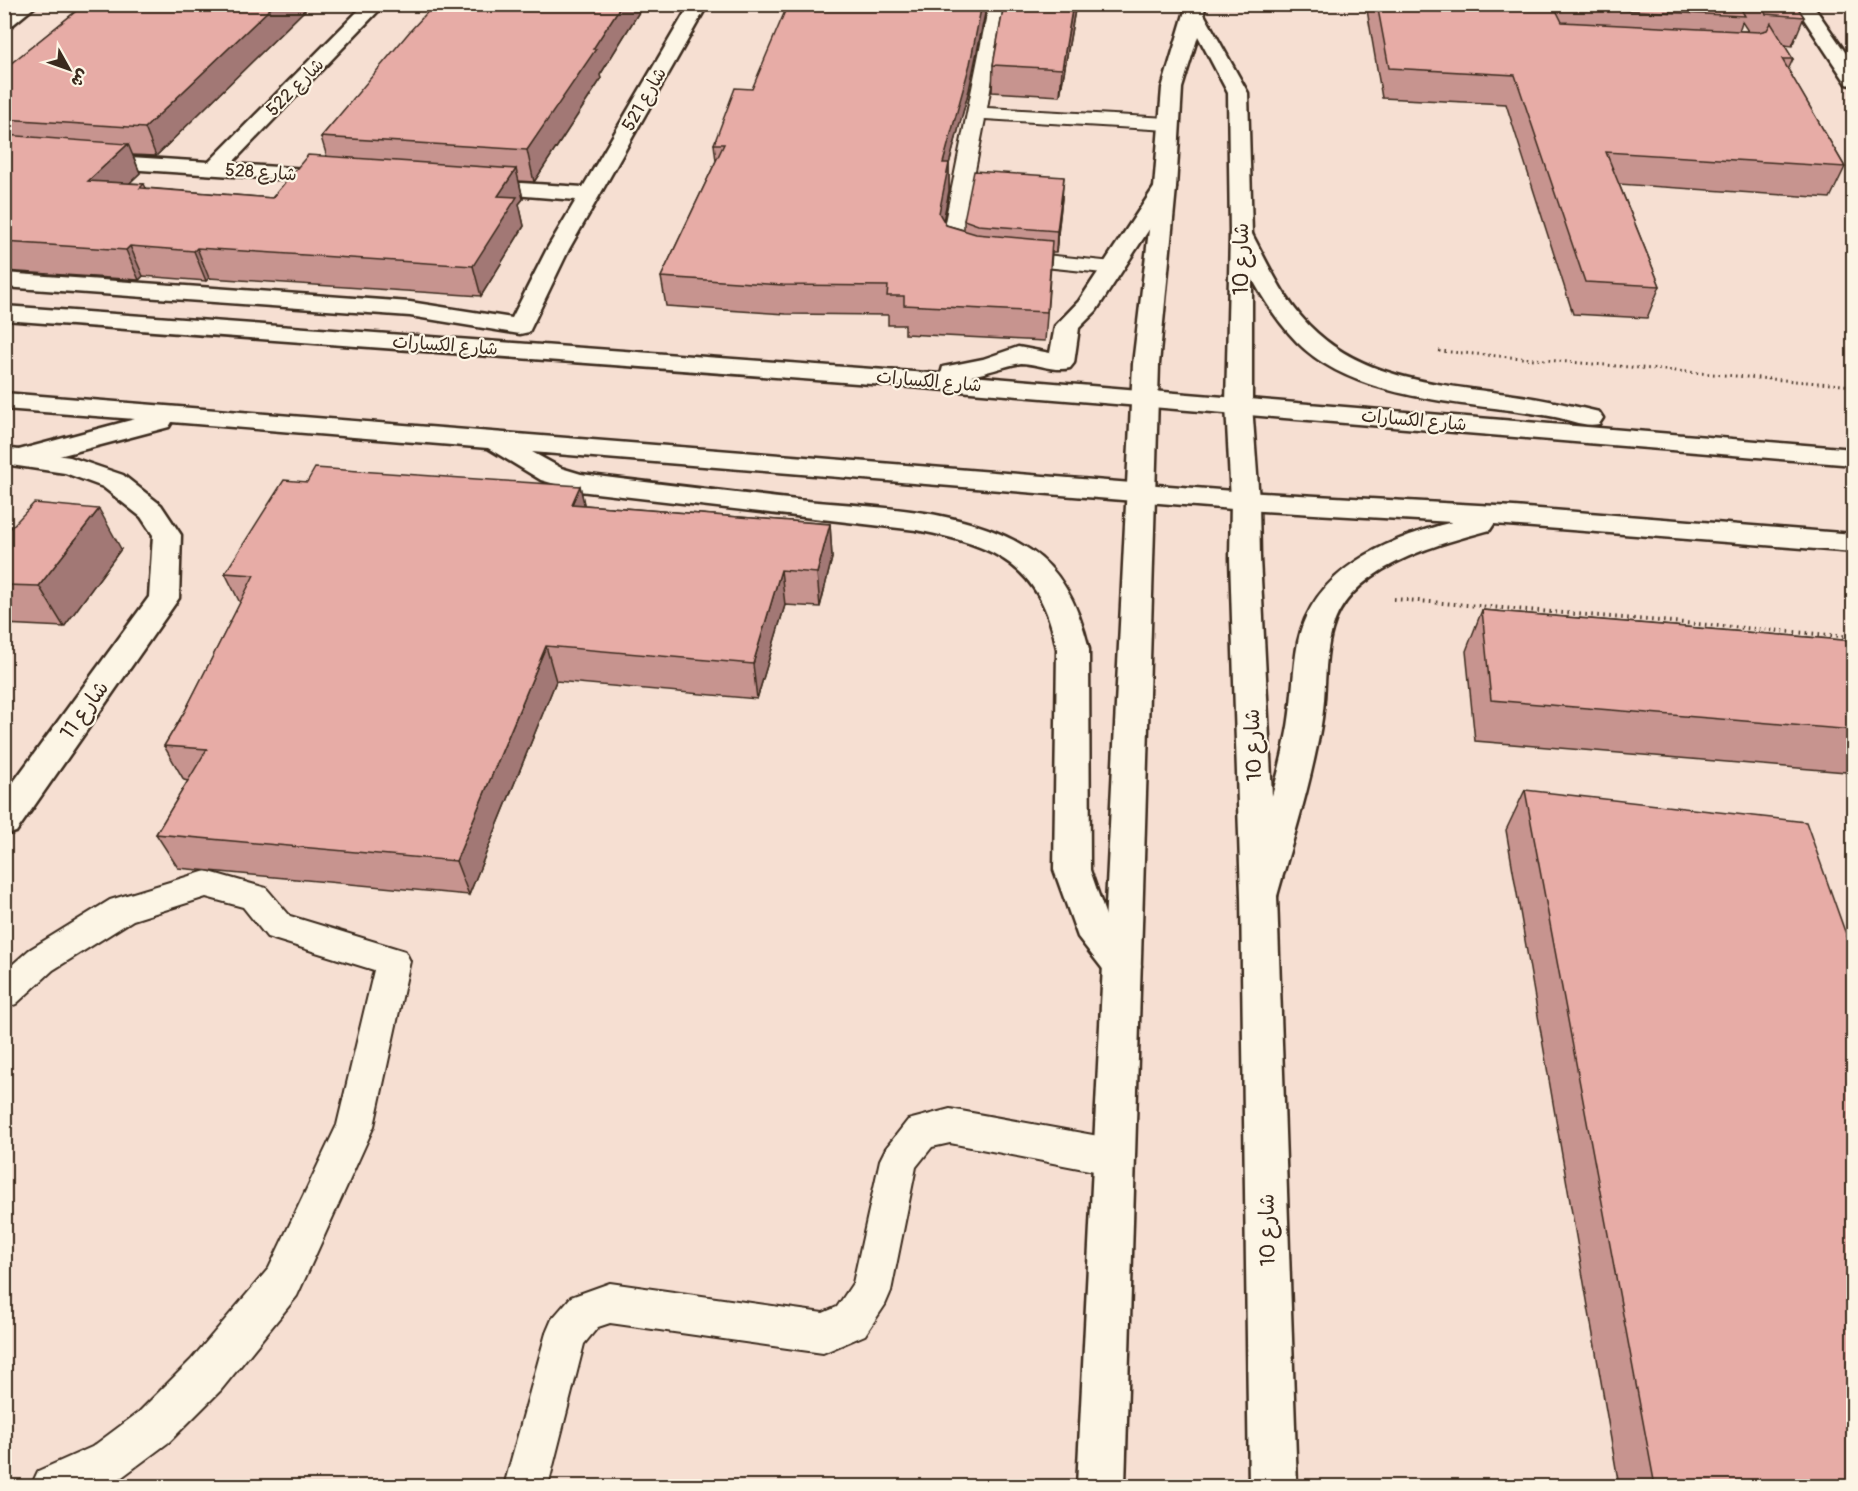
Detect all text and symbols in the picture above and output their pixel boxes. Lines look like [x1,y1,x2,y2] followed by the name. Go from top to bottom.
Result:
[39,39,99,99] north arrow
[262,54,329,121] street label: شارع 522
[617,63,672,135] street label: شارع 521
[66,65,93,91] text: ش
[224,159,298,186] street label: شارع 528
[1228,223,1256,295] street label: شارع 10
[391,330,498,361] street label: شارع الكسارات
[875,365,983,398] street label: شارع الكسارات
[1360,404,1468,437] street label: شارع الكسارات
[54,675,116,746] street label: شارع 11
[1239,708,1269,782] street label: شارع 10
[1253,1193,1283,1267] street label: شارع 10

